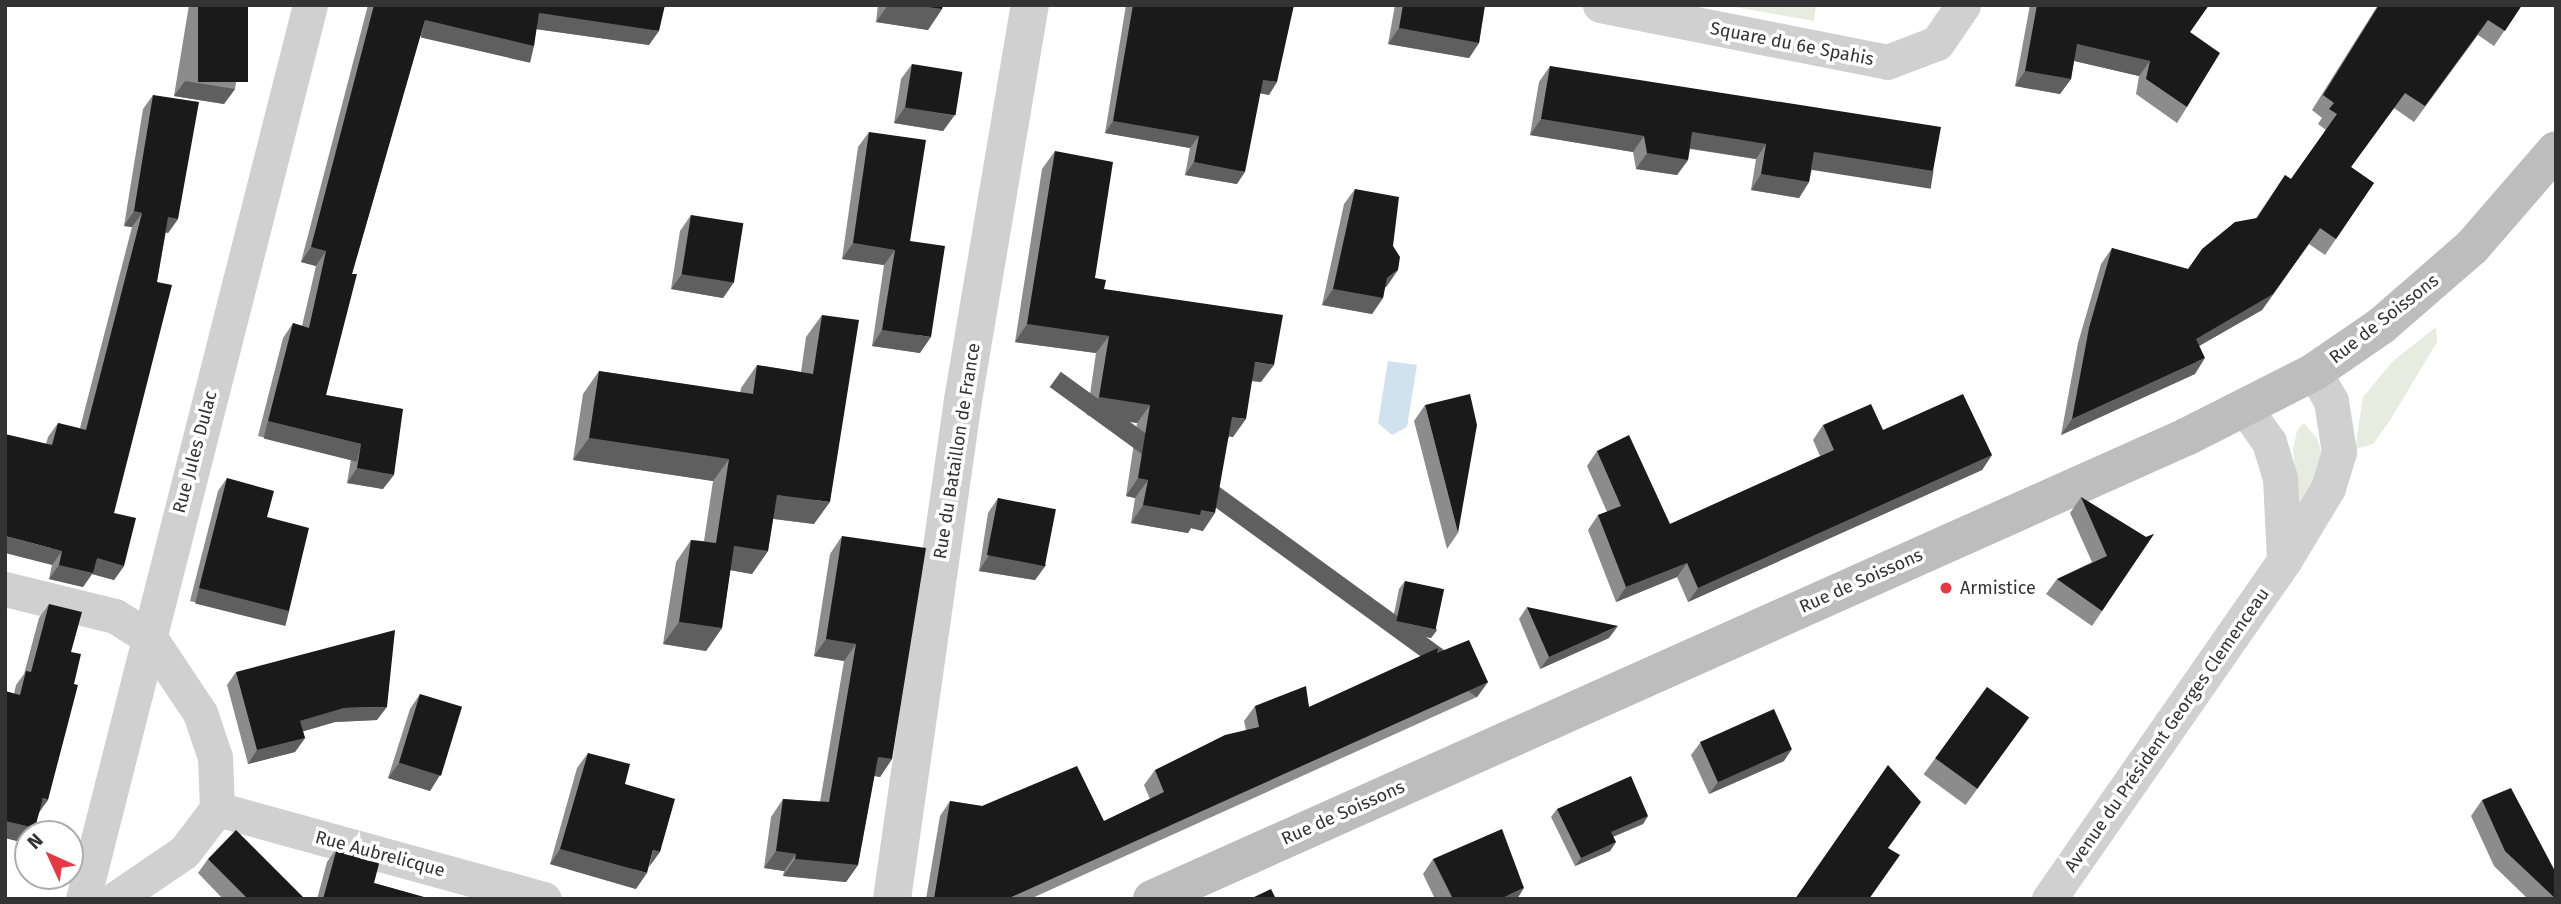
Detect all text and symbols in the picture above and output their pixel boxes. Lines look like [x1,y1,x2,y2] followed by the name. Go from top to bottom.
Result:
[1708,18,1876,70] street label: Square du 6e Spahis
[2325,270,2443,368] street label: Rue de Soissons
[929,341,985,561] street label: Rue du Bataillon de France
[168,388,222,516] street label: Rue Jules Dulac
[1796,544,1926,618] street label: Rue de Soissons
[1960,577,2036,599] place label: Armistice
[1938,580,1954,596] marker: Armistice
[2060,584,2274,876] street label: Avenue du Président Georges Clemenceau
[1278,776,1408,850] street label: Rue de Soissons
[14,820,84,890] north arrow
[313,826,447,882] street label: Rue Aubrelicque
[23,829,48,854] text: N

